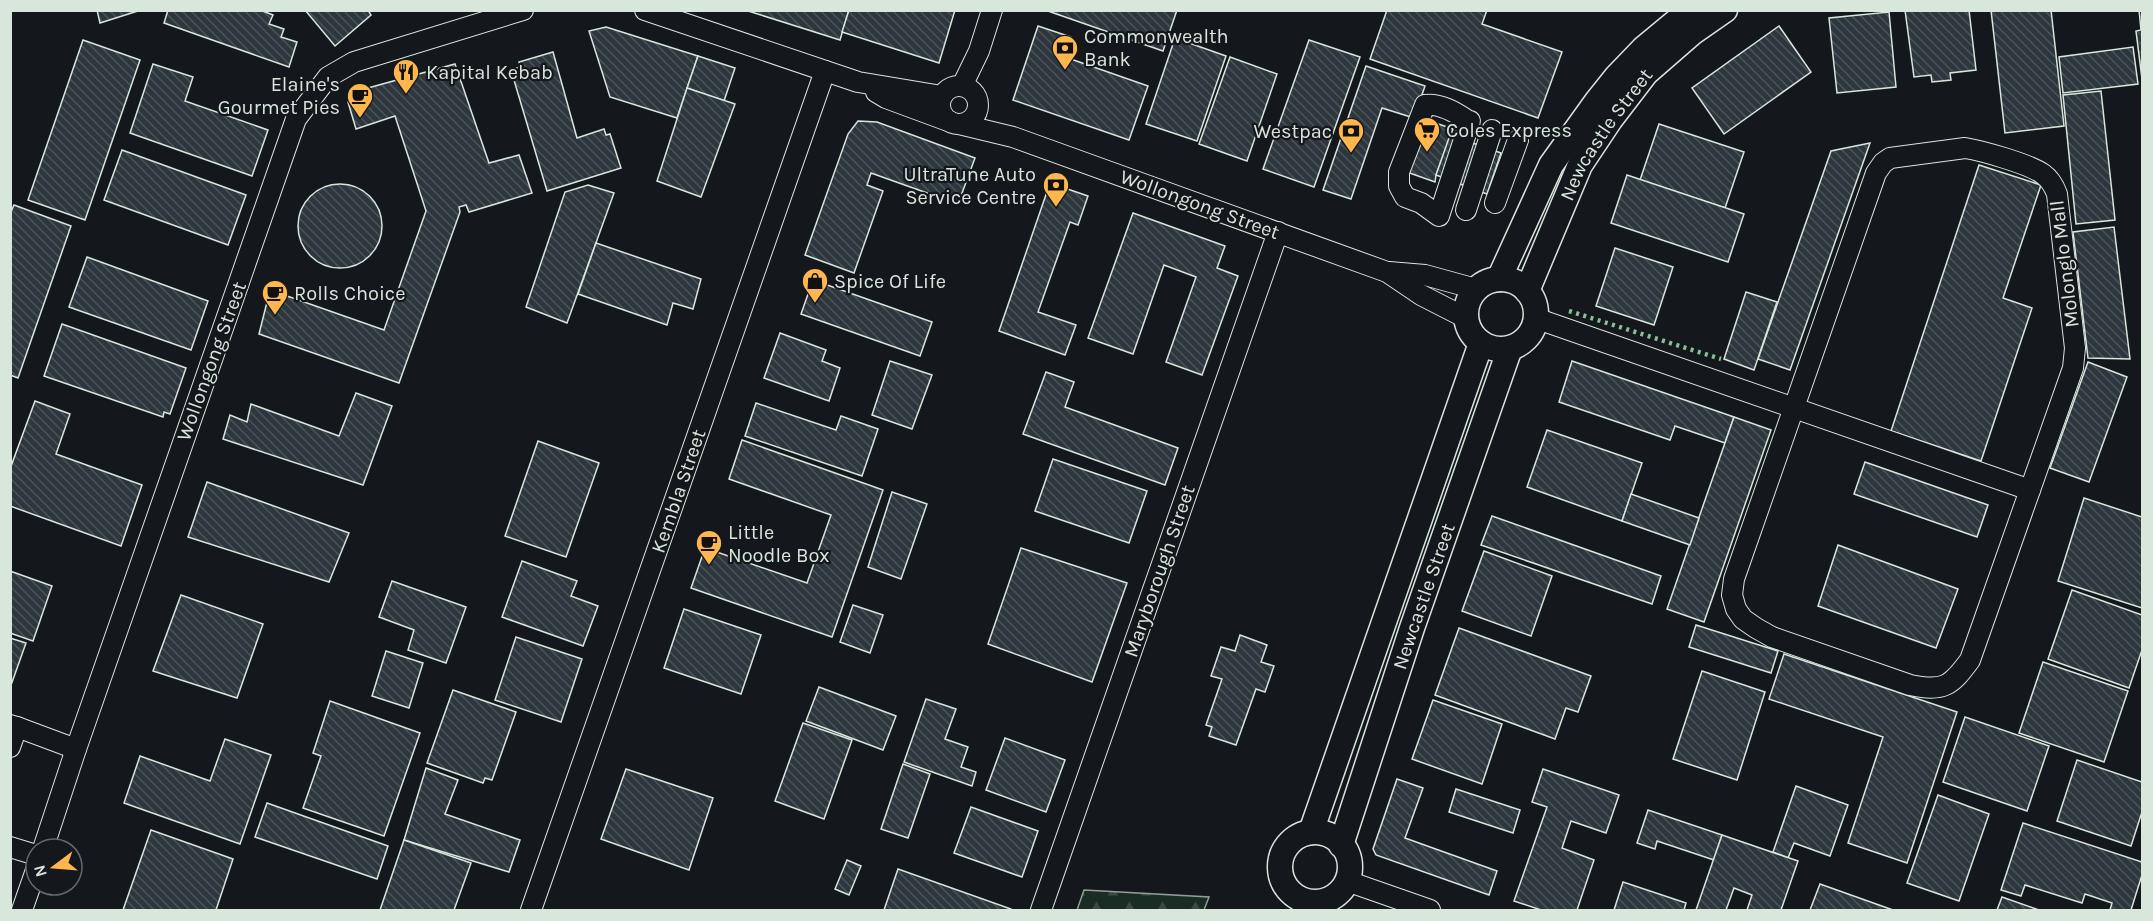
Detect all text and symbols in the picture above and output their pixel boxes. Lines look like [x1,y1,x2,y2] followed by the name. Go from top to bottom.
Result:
[1084,25,1229,71] place label: Commonwealth Bank
[1050,33,1080,71] bank icon: Commonwealth Bank
[391,57,421,95] restaurant icon: Kapital Kebab
[426,61,553,84] place label: Kapital Kebab
[1555,64,1657,204] street label: Newcastle Street
[218,73,340,119] place label: Elaine's Gourmet Pies
[345,81,375,119] cafe icon: Elaine's Gourmet Pies
[1412,115,1442,153] supermarket icon: Coles Express
[1336,116,1366,154] bank icon: Westpac
[1446,119,1572,142] place label: Coles Express
[1253,120,1332,143] place label: Westpac
[903,163,1036,209] place label: UltraTune Auto Service Centre
[1117,165,1283,244] street label: Wollongong Street
[1041,170,1071,208] bank icon: UltraTune Auto Service Centre
[2045,199,2084,329] street label: Molonglo Mall
[800,266,830,304] shop icon: Spice Of Life
[834,270,946,293] place label: Spice Of Life
[172,278,251,444] street label: Wollongong Street
[260,278,290,316] cafe icon: Rolls Choice
[294,282,405,305] place label: Rolls Choice
[647,426,711,556] street label: Kembla Street
[1119,482,1200,660] street label: Maryborough Street
[1388,520,1460,673] street label: Newcastle Street
[728,521,830,567] place label: Little Noodle Box
[694,528,724,566] cafe icon: Little Noodle Box
[24,837,84,897] north arrow
[29,863,51,879] text: N

